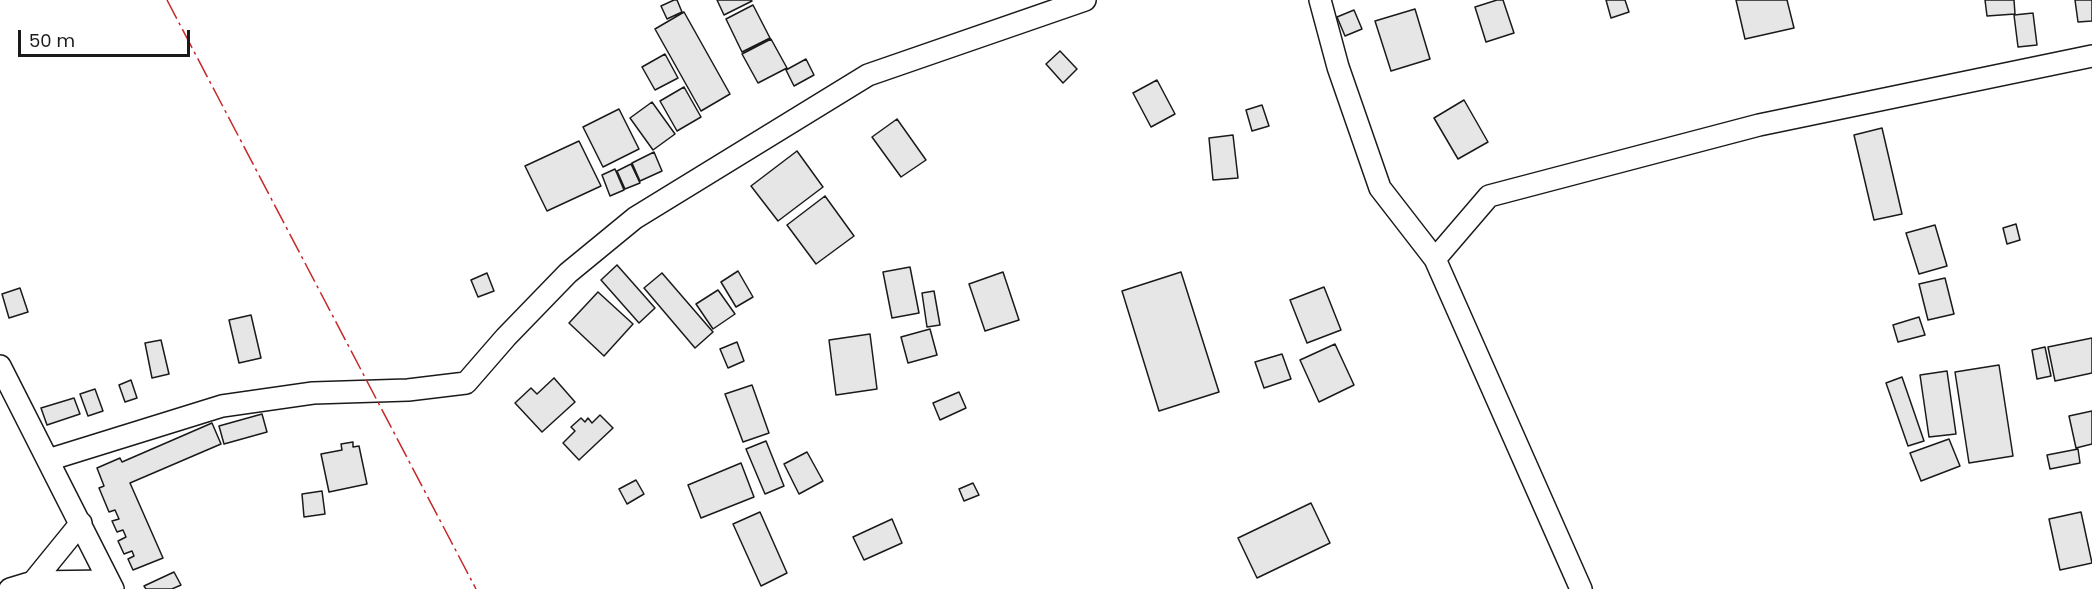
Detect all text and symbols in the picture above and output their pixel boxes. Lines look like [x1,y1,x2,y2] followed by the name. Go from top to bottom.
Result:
[21,18,194,56] scale bar
[29,28,75,53] text: 50 m

